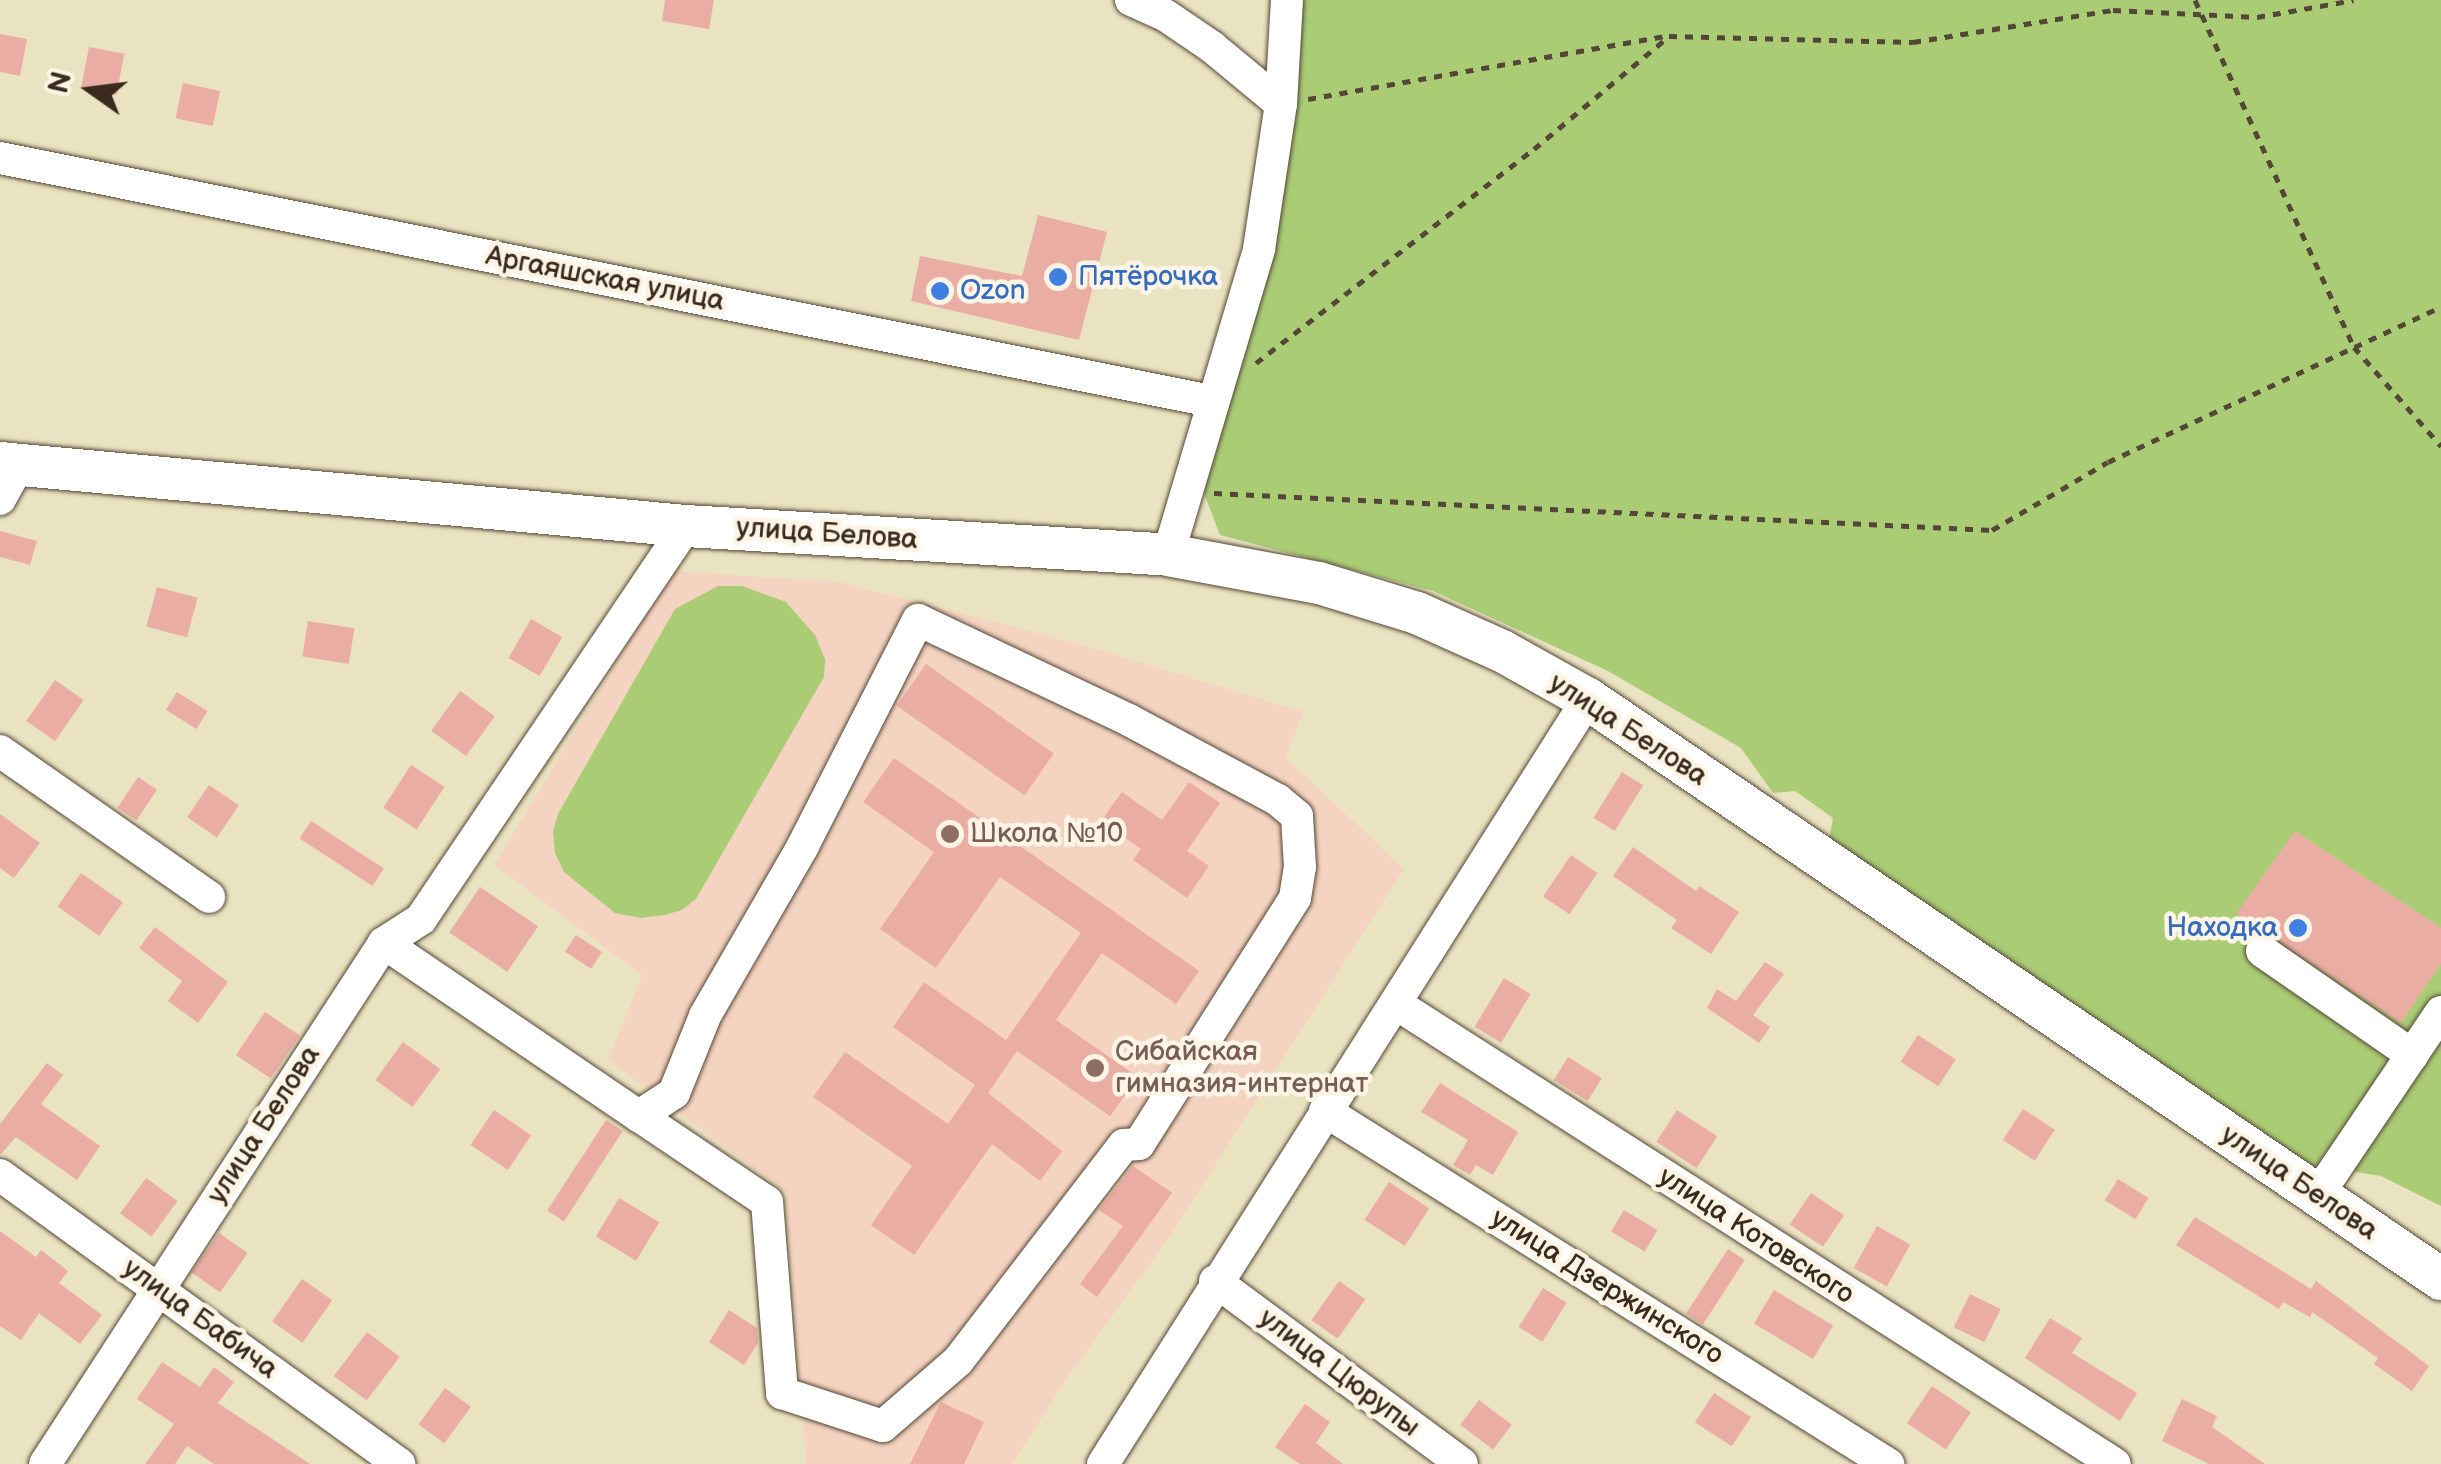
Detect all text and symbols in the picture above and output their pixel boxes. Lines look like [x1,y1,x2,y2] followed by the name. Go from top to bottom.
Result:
[40,40,140,140] north arrow
[42,68,79,97] text: N
[483,239,727,319] street label: Аргаяшская улица
[1078,260,1218,294] place label: Пятёрочка
[1047,266,1069,288] marker: Пятёрочка
[960,274,1026,308] place label: Ozon
[929,280,951,302] marker: Ozon
[735,511,919,557] street label: улица Белова
[1543,666,1713,794] street label: улица Белова
[970,817,1123,851] place label: Школа №10
[939,823,961,845] marker: Школа №10
[2166,911,2278,945] place label: Находка
[2287,917,2309,939] marker: Находка
[1115,1035,1369,1101] place label: Сибайская гимназия-интернат
[200,1040,328,1210] street label: улица Белова
[1084,1057,1106,1079] marker: Сибайская гимназия-интернат
[2214,1118,2384,1248] street label: улица Белова
[1652,1160,1860,1312] street label: улица Котовского
[1485,1202,1729,1372] street label: улица Дзержинского
[116,1252,284,1386] street label: улица Бабича
[1252,1302,1426,1444] street label: улица Цюрупы

